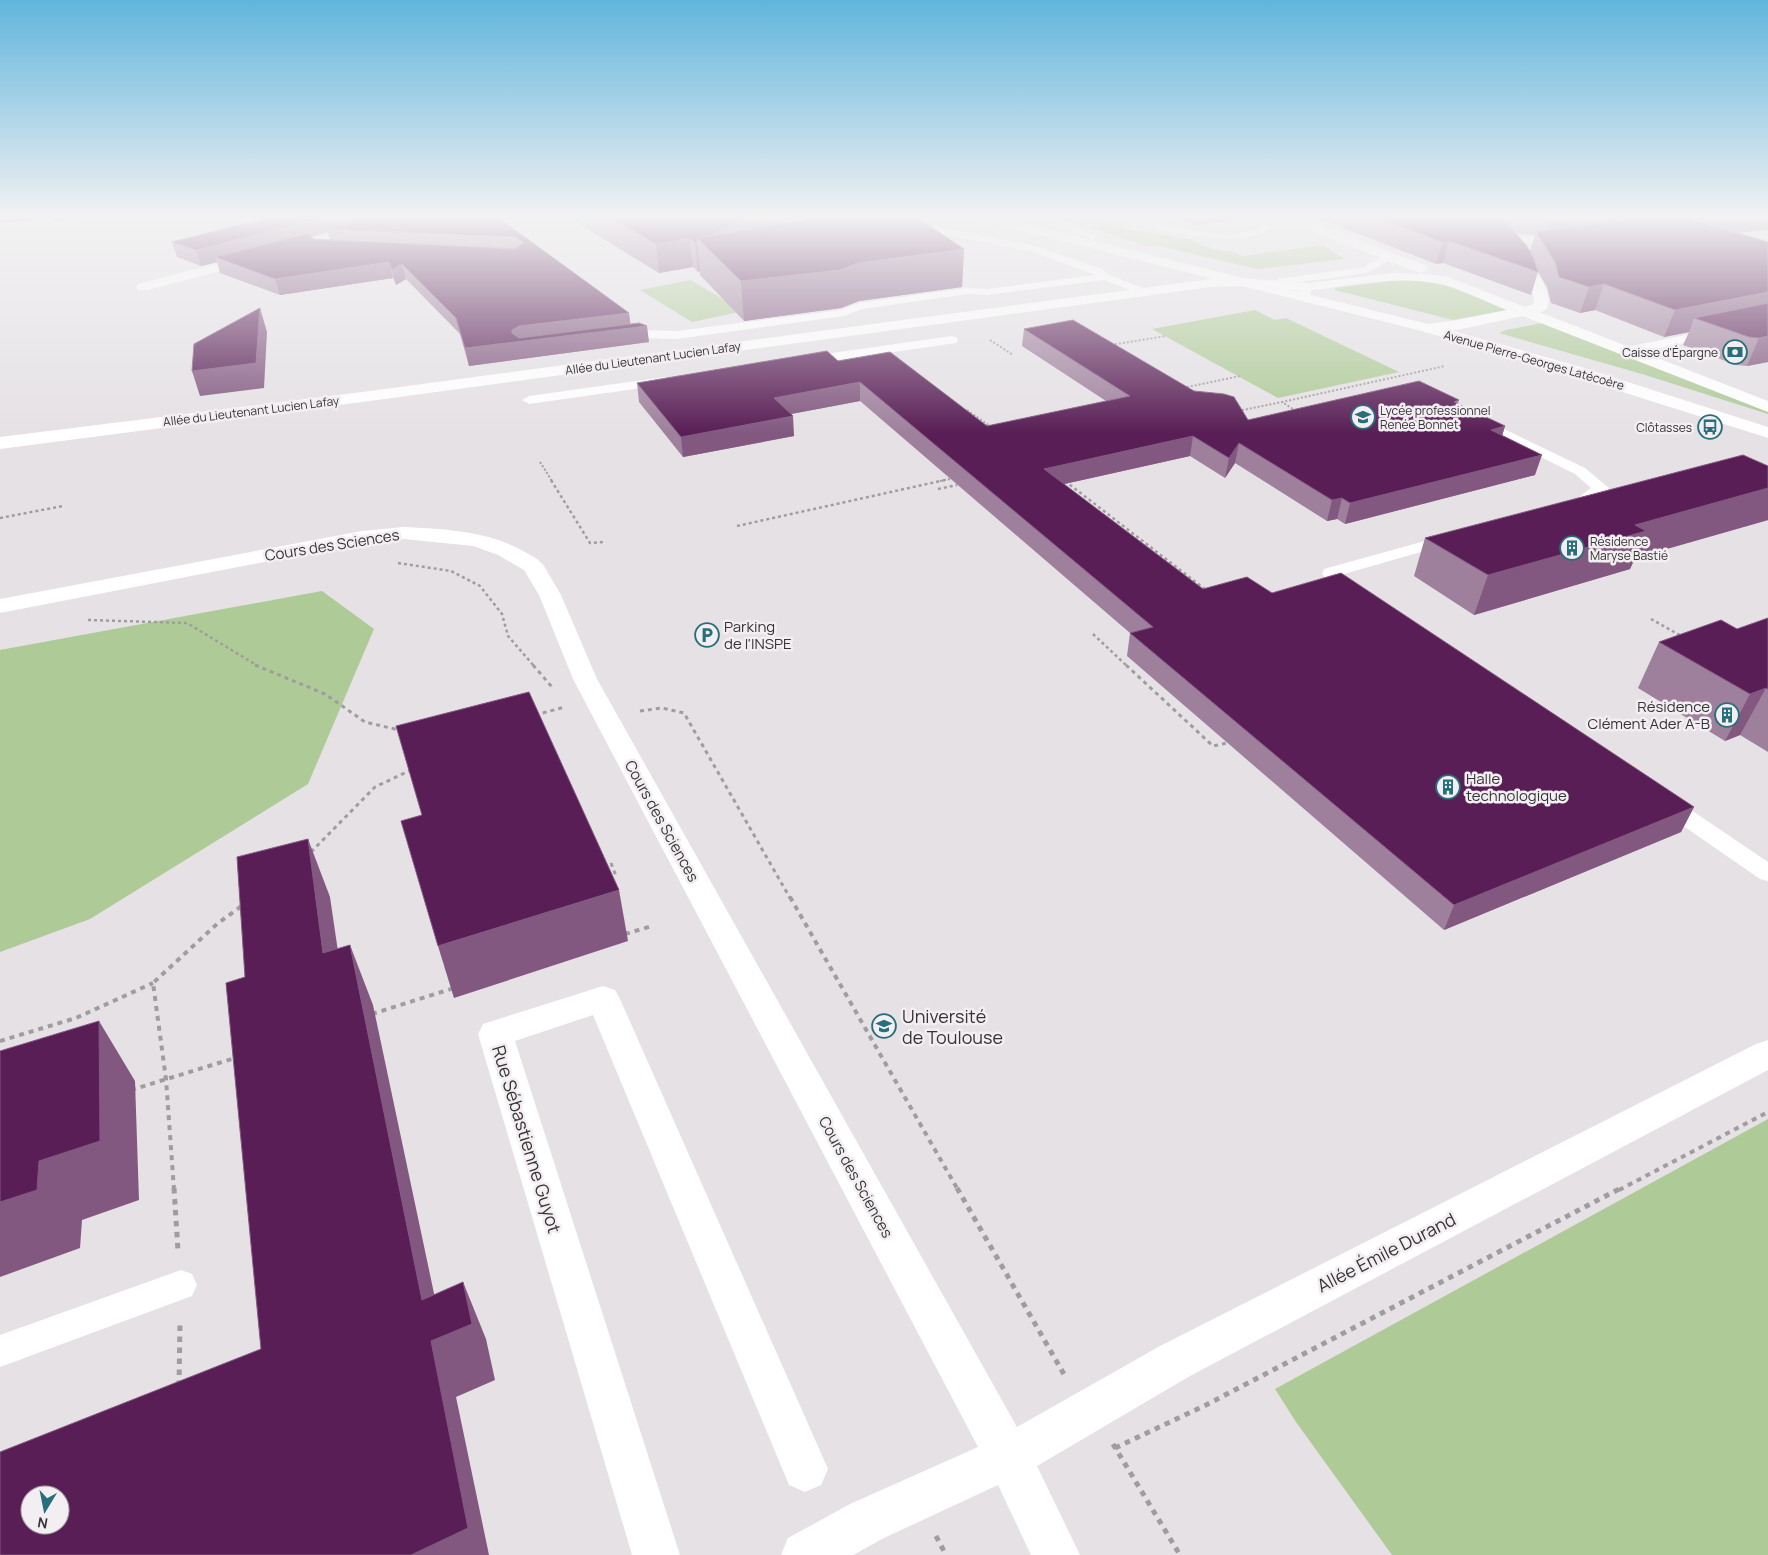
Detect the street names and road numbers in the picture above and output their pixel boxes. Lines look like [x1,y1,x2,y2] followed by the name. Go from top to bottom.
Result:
[1442,326,1626,394] street label: Avenue Pierre-Georges Latécoère
[564,337,743,379] street label: Allée du Lieutenant Lucien Lafay
[162,392,341,430] street label: Allée du Lieutenant Lucien Lafay
[263,524,401,566] street label: Cours des Sciences
[620,756,704,886] street label: Cours des Sciences
[487,1042,567,1236] street label: Rue Sébastienne Guyot
[814,1112,898,1242] street label: Cours des Sciences
[1313,1207,1459,1297] street label: Allée Émile Durand

